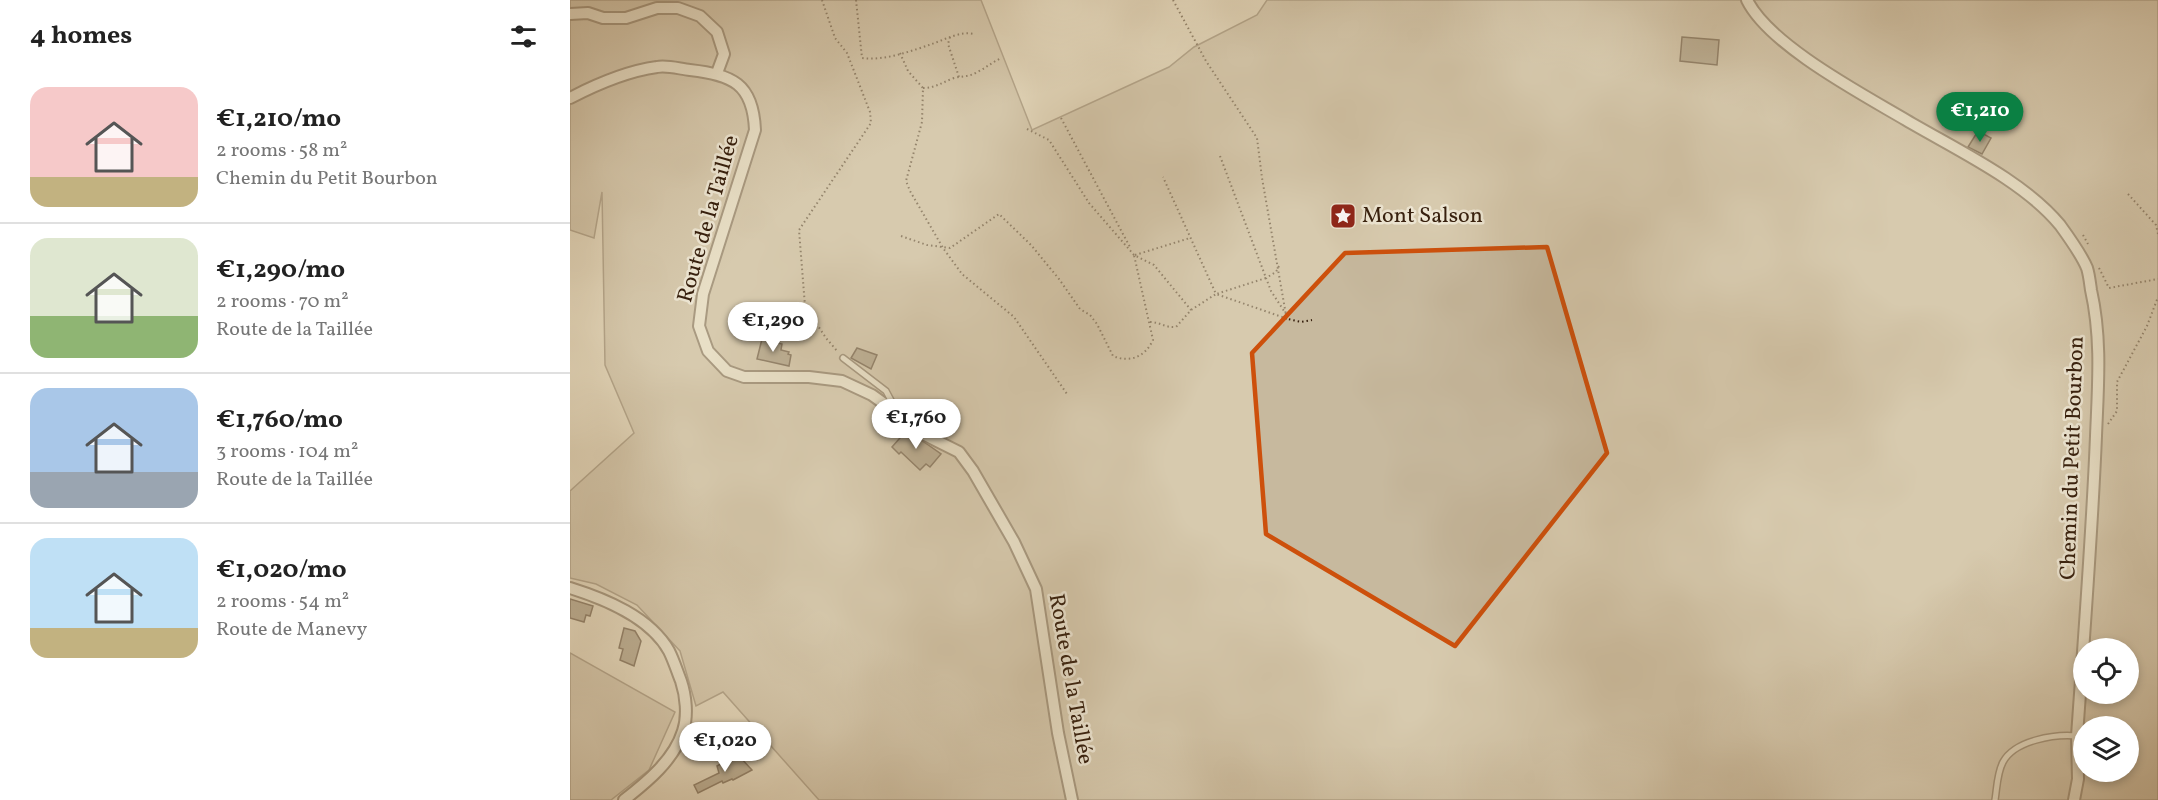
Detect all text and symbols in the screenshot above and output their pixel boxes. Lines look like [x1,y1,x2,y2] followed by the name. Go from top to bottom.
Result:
[30,18,132,54] text: 4 homes
[507,20,540,53] icon: filters
[1931,92,2029,143] pin: €1,210
[1950,97,2010,125] text: €1,210
[216,101,341,137] text: €1,210/mo
[78,111,150,183] icon: home
[670,132,748,306] street label: Route de la Taillée
[216,137,347,165] text: 2 rooms · 58 m²
[216,165,438,193] text: Chemin du Petit Bourbon
[1328,201,1358,231] place icon: Mont Salson
[1362,201,1483,232] place label: Mont Salson
[216,252,345,288] text: €1,290/mo
[78,262,150,334] icon: home
[216,288,349,316] text: 2 rooms · 70 m²
[724,302,822,353] pin: €1,290
[742,307,804,335] text: €1,290
[216,316,373,344] text: Route de la Taillée
[2053,336,2093,580] street label: Chemin du Petit Bourbon
[867,399,965,450] pin: €1,760
[216,402,343,438] text: €1,760/mo
[886,404,946,432] text: €1,760
[78,412,150,484] icon: home
[216,438,358,466] text: 3 rooms · 104 m²
[216,466,373,494] text: Route de la Taillée
[216,552,347,588] text: €1,020/mo
[78,562,150,634] icon: home
[216,588,349,616] text: 2 rooms · 54 m²
[1040,591,1100,767] street label: Route de la Taillée
[216,616,367,644] text: Route de Manevy
[2073,638,2139,782] map controls
[2073,638,2139,704] button: locate
[2073,716,2139,782] button: layers
[676,722,774,773] pin: €1,020
[693,727,757,755] text: €1,020

